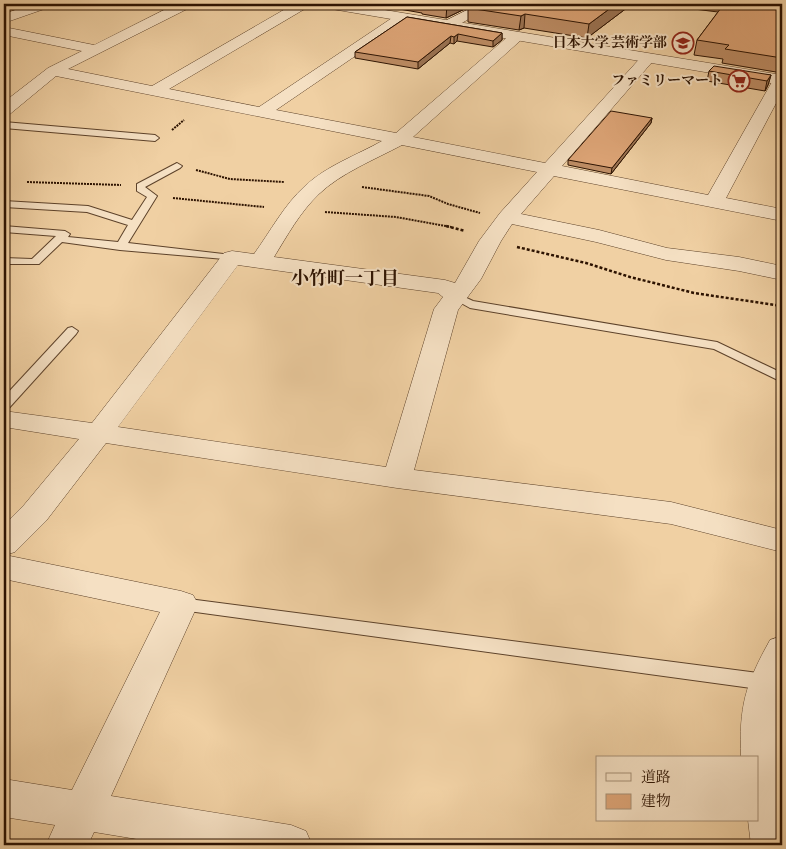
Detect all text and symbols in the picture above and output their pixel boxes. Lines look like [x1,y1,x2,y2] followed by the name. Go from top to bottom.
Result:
[671,31,695,55] school or university icon: 日本大学 芸術学部
[553,34,667,52] place label: 日本大学 芸術学部
[727,69,751,93] supermarket icon: ファミリーマート
[611,72,723,90] place label: ファミリーマート
[291,267,399,290] district label: 小竹町一丁目
[596,756,758,822] legend
[641,768,671,787] text: 道路
[641,792,671,811] text: 建物

